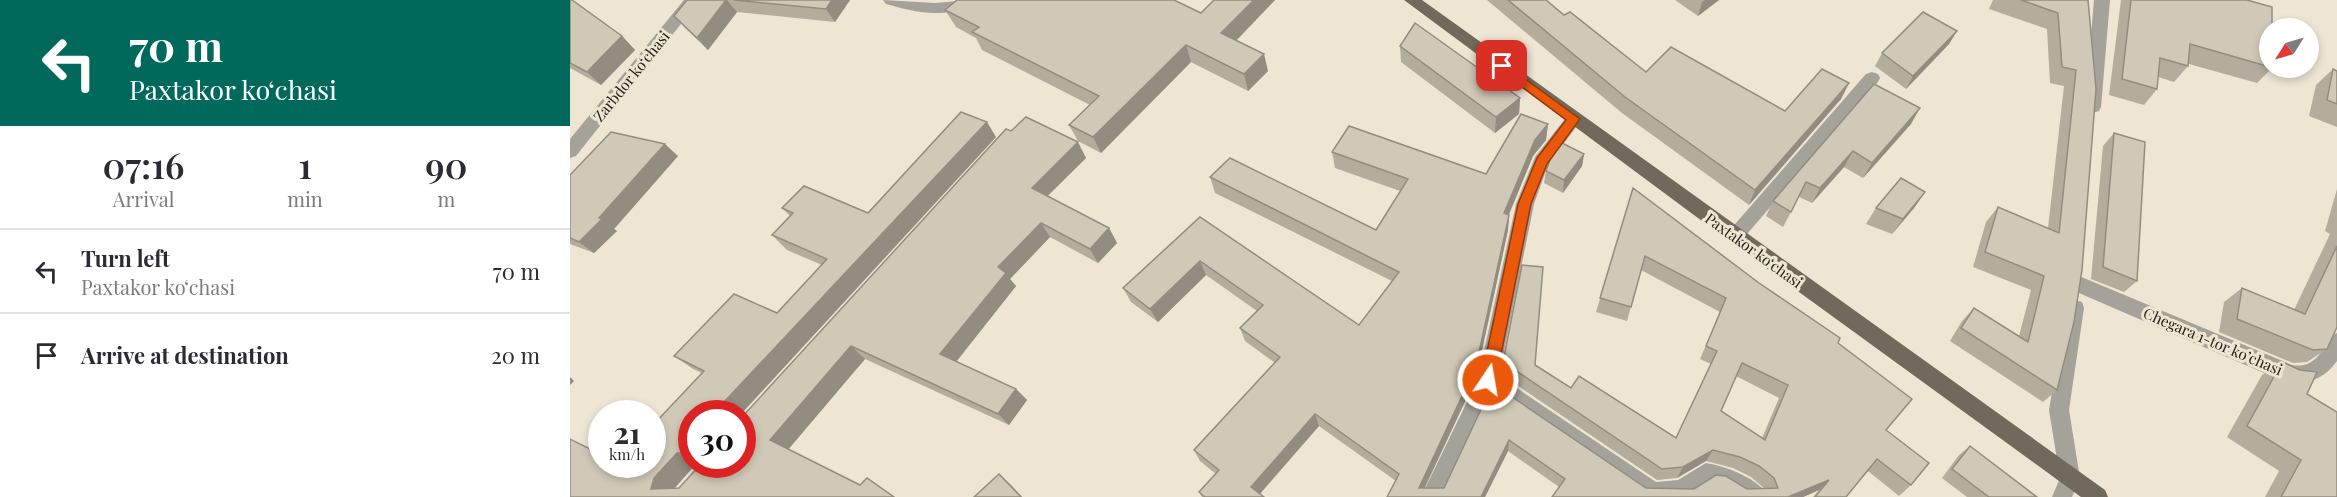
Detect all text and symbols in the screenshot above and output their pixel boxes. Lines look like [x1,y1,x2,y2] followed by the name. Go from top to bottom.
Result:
[129,17,223,73] text: 70 m
[2259,18,2319,78] north arrow
[2259,18,2319,78] map controls
[30,24,108,102] icon: left
[588,26,674,125] street label: Zarbdor koʻchasi
[1476,40,1527,91] pin
[1485,49,1518,82] icon: arrive
[129,71,337,107] text: Paxtakor koʻchasi
[103,140,185,188] text: 07:16
[298,140,312,188] text: 1
[425,140,467,188] text: 90
[113,185,174,212] text: Arrival
[287,185,323,212] text: min
[437,185,455,212] text: m
[1701,208,1807,292] street label: Paxtakor koʻchasi
[81,243,170,273] text: Turn left
[30,255,63,288] icon: left
[493,256,540,286] text: 70 m
[81,273,235,300] text: Paxtakor koʻchasi
[2140,303,2286,380] street label: Chegara 1-tor koʼchasi
[30,339,63,372] icon: arrive
[81,340,289,370] text: Arrive at destination
[491,340,540,370] text: 20 m
[1456,348,1520,412] position arrow
[678,400,756,478] speed limit sign: 30
[613,412,641,452] text: 21
[609,444,645,464] text: km/h

